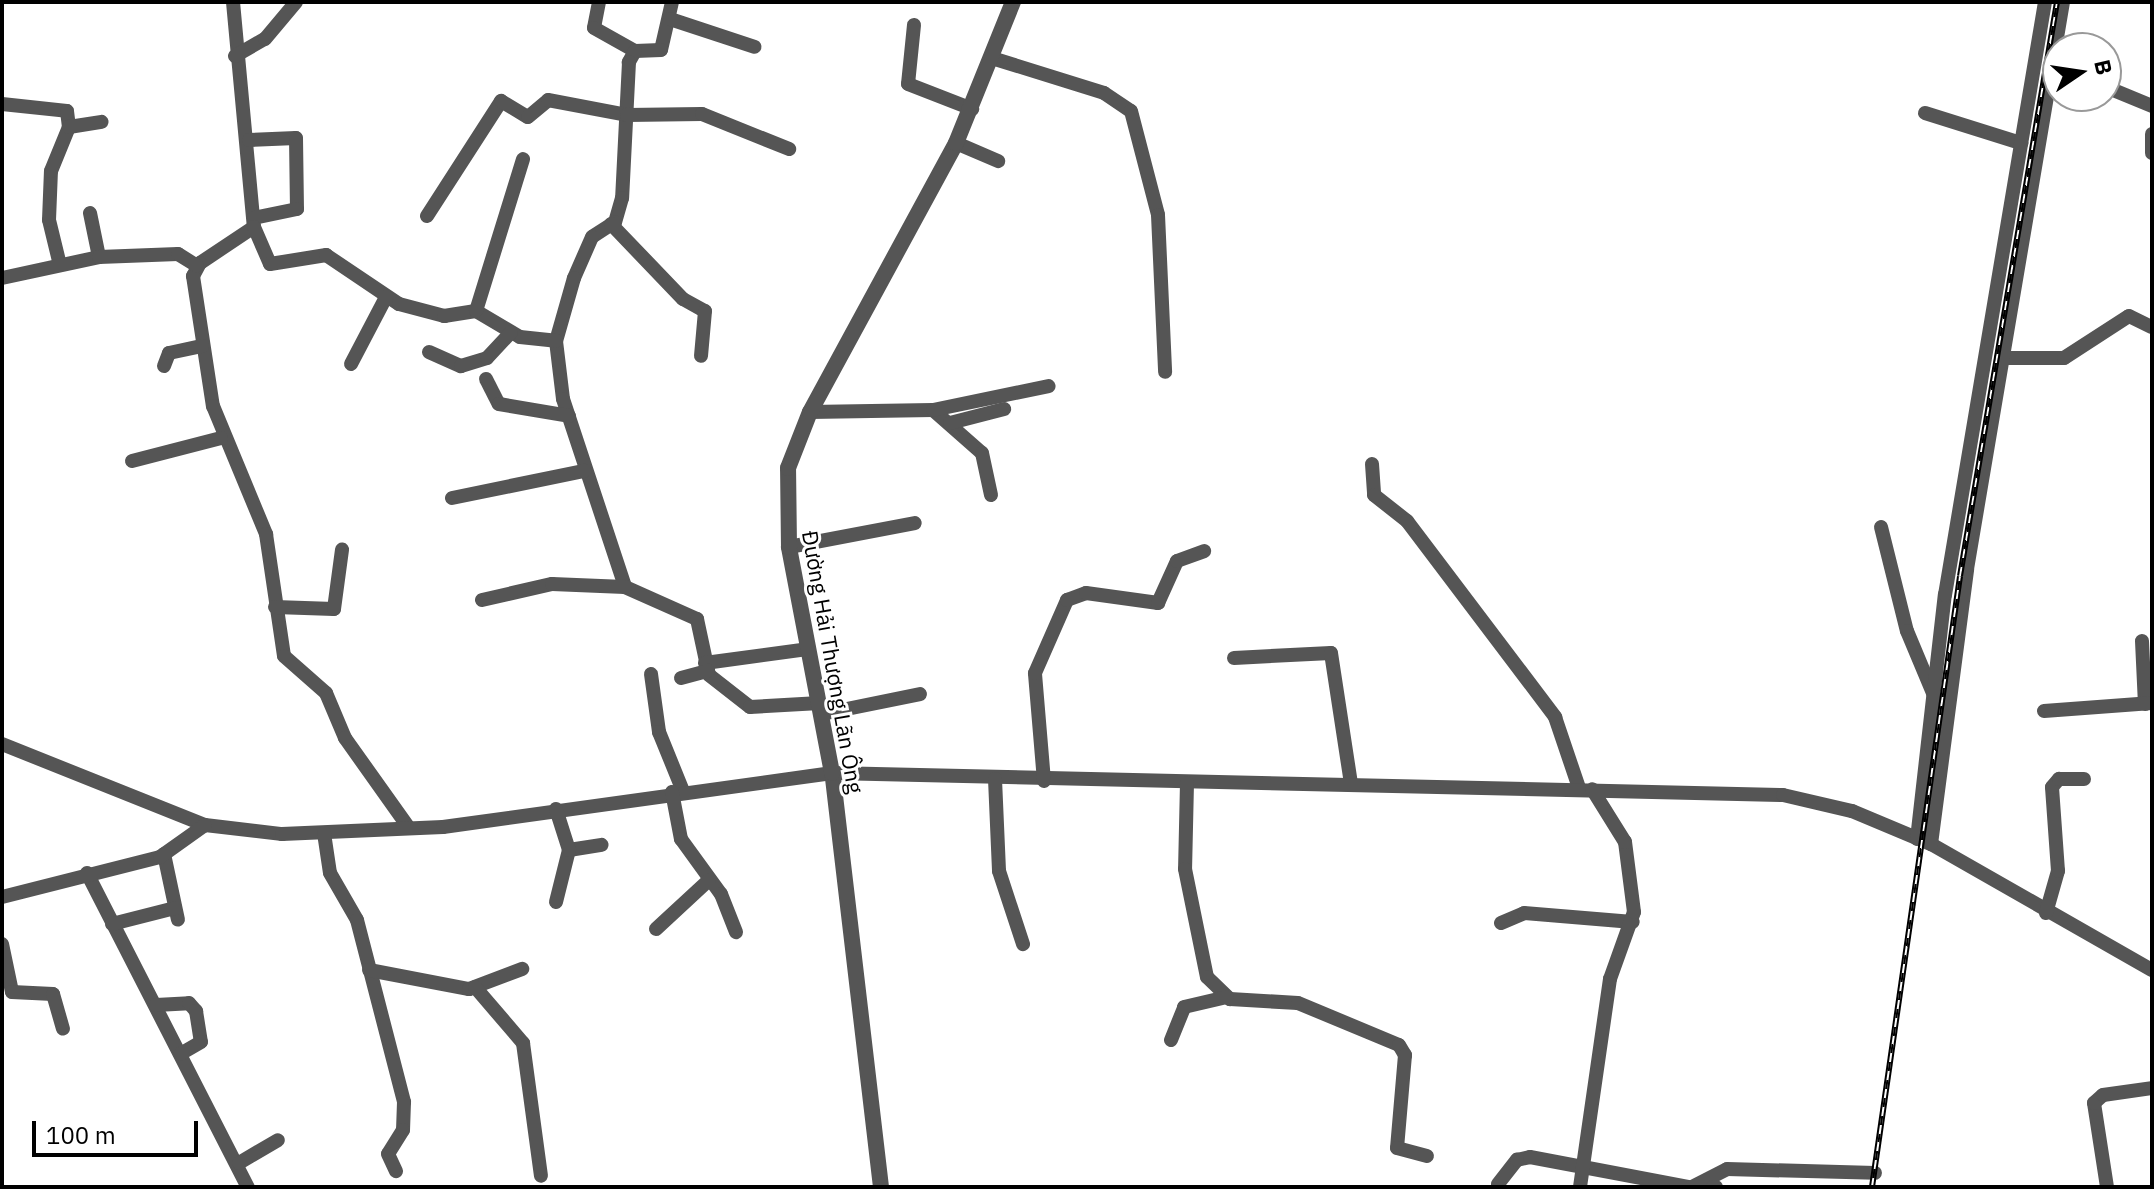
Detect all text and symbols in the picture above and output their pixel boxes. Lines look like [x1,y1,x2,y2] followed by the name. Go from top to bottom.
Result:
[2042,32,2122,112] north arrow
[2088,57,2120,77] text: B
[797,529,869,795] street label: Đường Hải Thượng Lãn Ông
[36,1105,202,1155] scale bar
[46,1119,116,1151] text: 100 m

